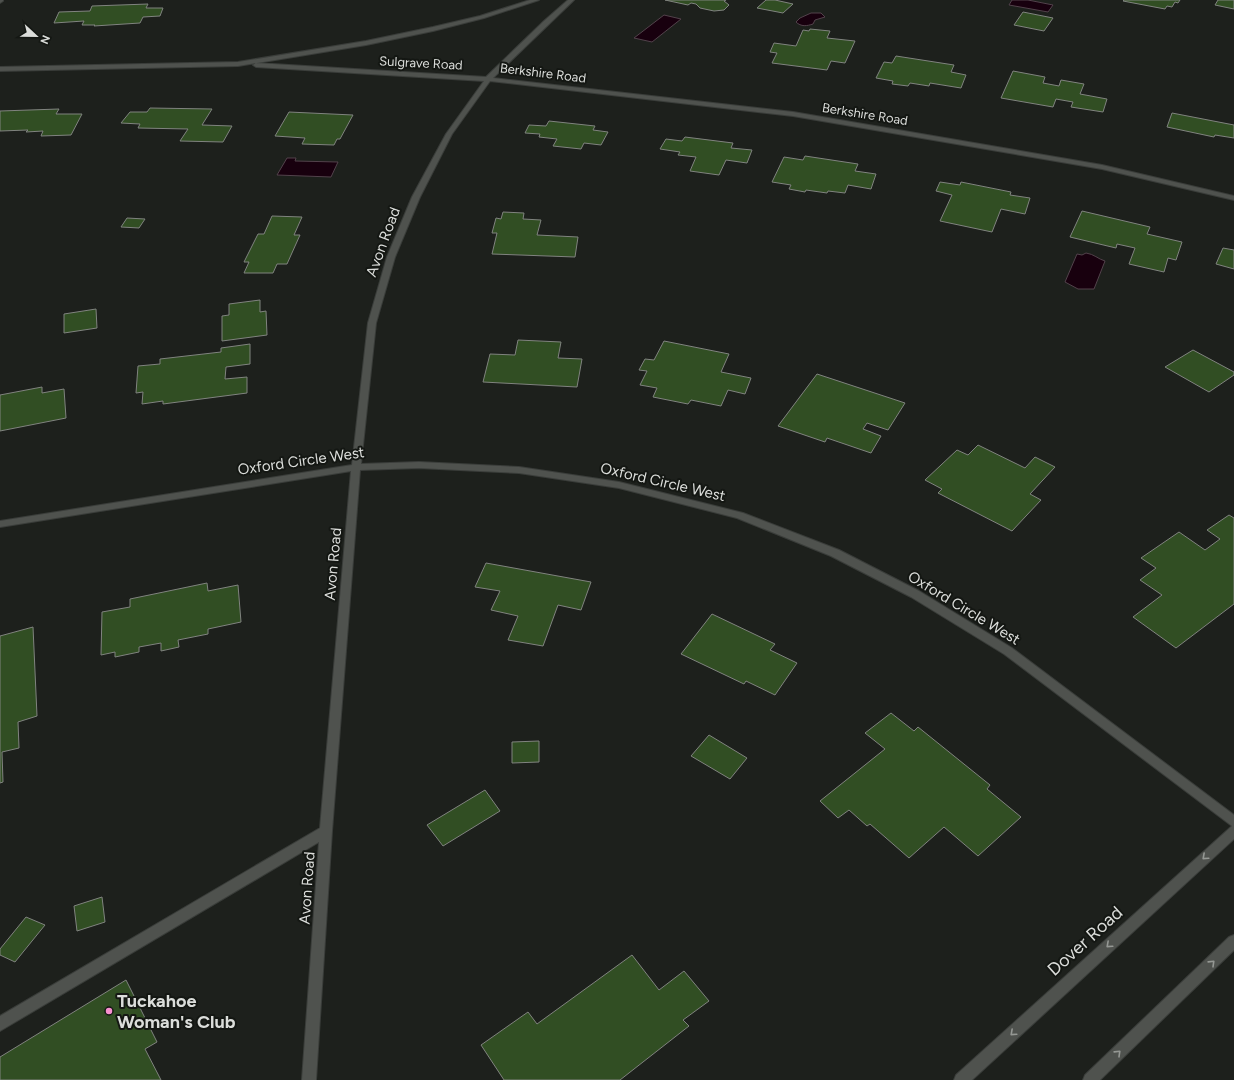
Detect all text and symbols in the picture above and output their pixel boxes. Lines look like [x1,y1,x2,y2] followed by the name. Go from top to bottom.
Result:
[16,16,56,56] north arrow
[37,33,52,46] text: N
[379,53,463,73] street label: Sulgrave Road
[499,60,587,86] street label: Berkshire Road
[821,100,909,128] street label: Berkshire Road
[362,205,404,279] street label: Avon Road
[236,443,366,479] street label: Oxford Circle West
[599,459,728,505] street label: Oxford Circle West
[321,527,345,601] street label: Avon Road
[905,567,1024,649] street label: Oxford Circle West
[295,851,319,925] street label: Avon Road
[1202,853,1210,860] one-way arrow
[1043,902,1127,980] street label: Dover Road
[1106,940,1114,948] one-way arrow
[1207,961,1214,968] one-way arrow
[117,990,236,1033] place label: Tuckahoe Woman's Club
[104,1006,114,1016] marker: Tuckahoe Woman's Club
[1010,1028,1018,1035] one-way arrow
[1113,1050,1121,1058] one-way arrow

